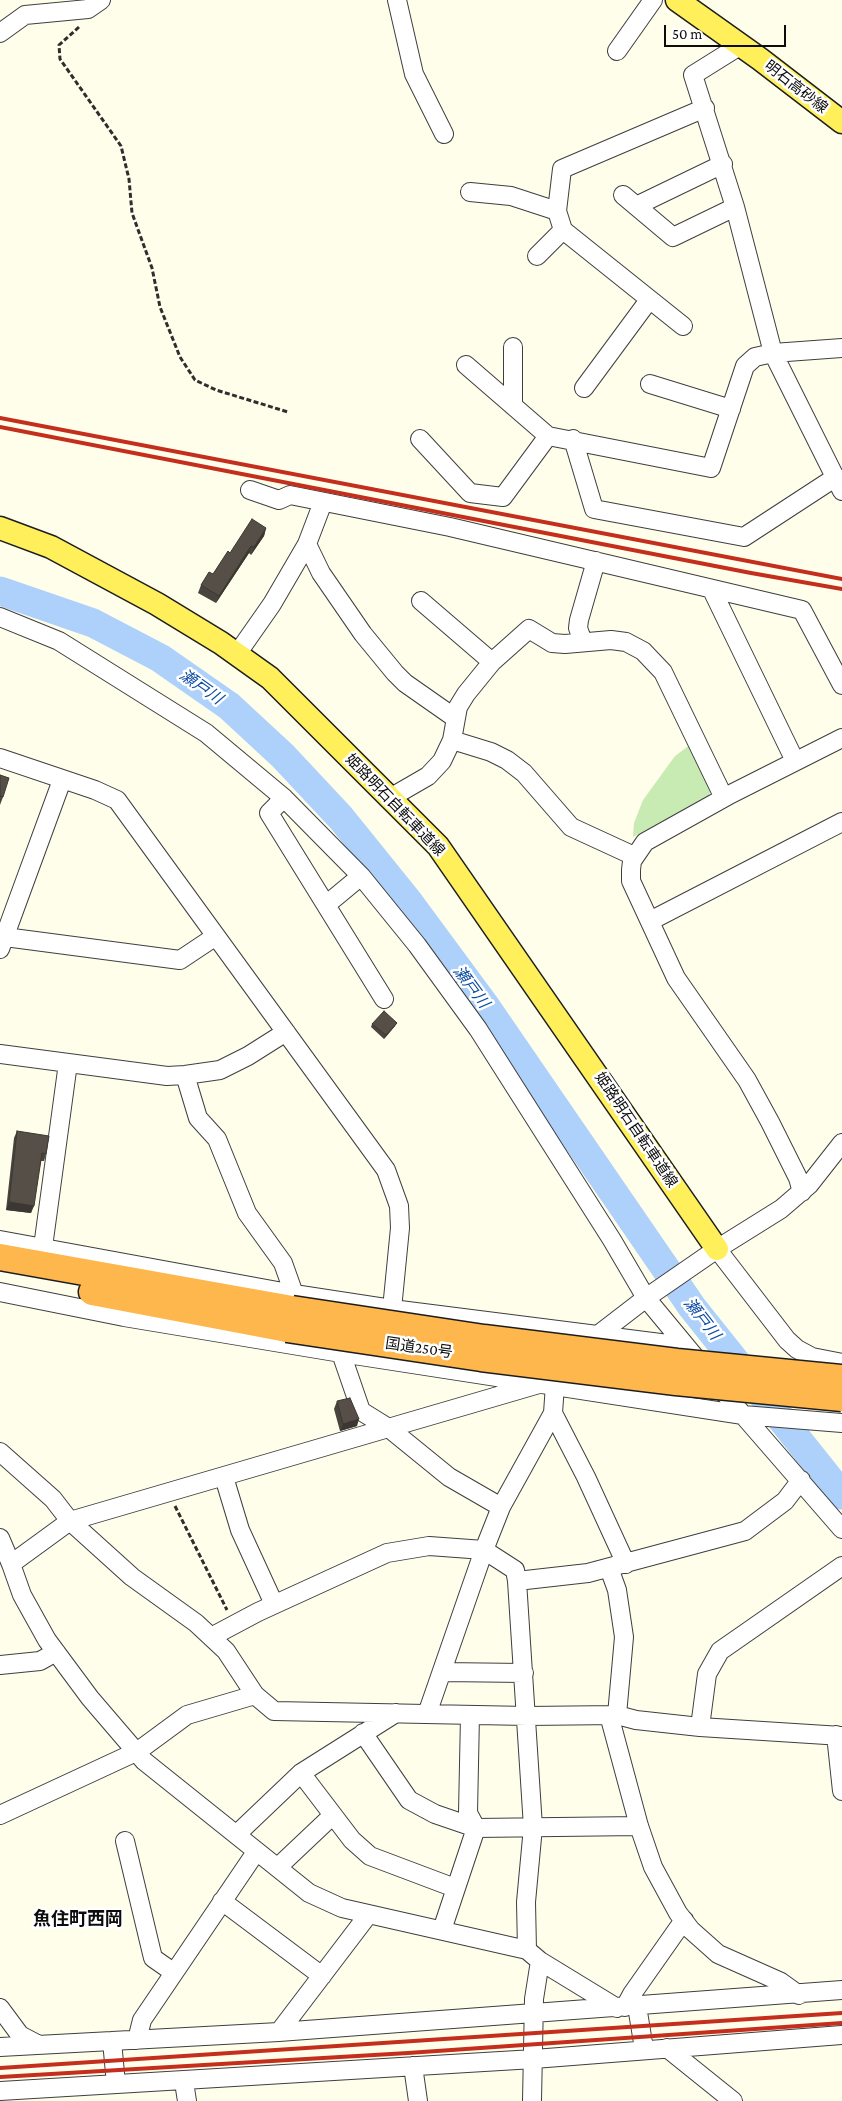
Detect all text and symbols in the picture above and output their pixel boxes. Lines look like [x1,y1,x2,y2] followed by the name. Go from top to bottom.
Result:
[667,15,790,47] scale bar
[672,26,702,42] text: 50 m
[761,57,831,117] street label: 明石高砂線
[176,665,226,709] water label: 瀬戸川
[342,750,448,860] street label: 姫路明石自転車道線
[449,962,493,1012] water label: 瀬戸川
[591,1069,681,1191] street label: 姫路明石自転車道線
[680,1294,724,1344] water label: 瀬戸川
[384,1334,454,1362] street label: 国道250号
[33,1908,123,1930] district label: 魚住町西岡

